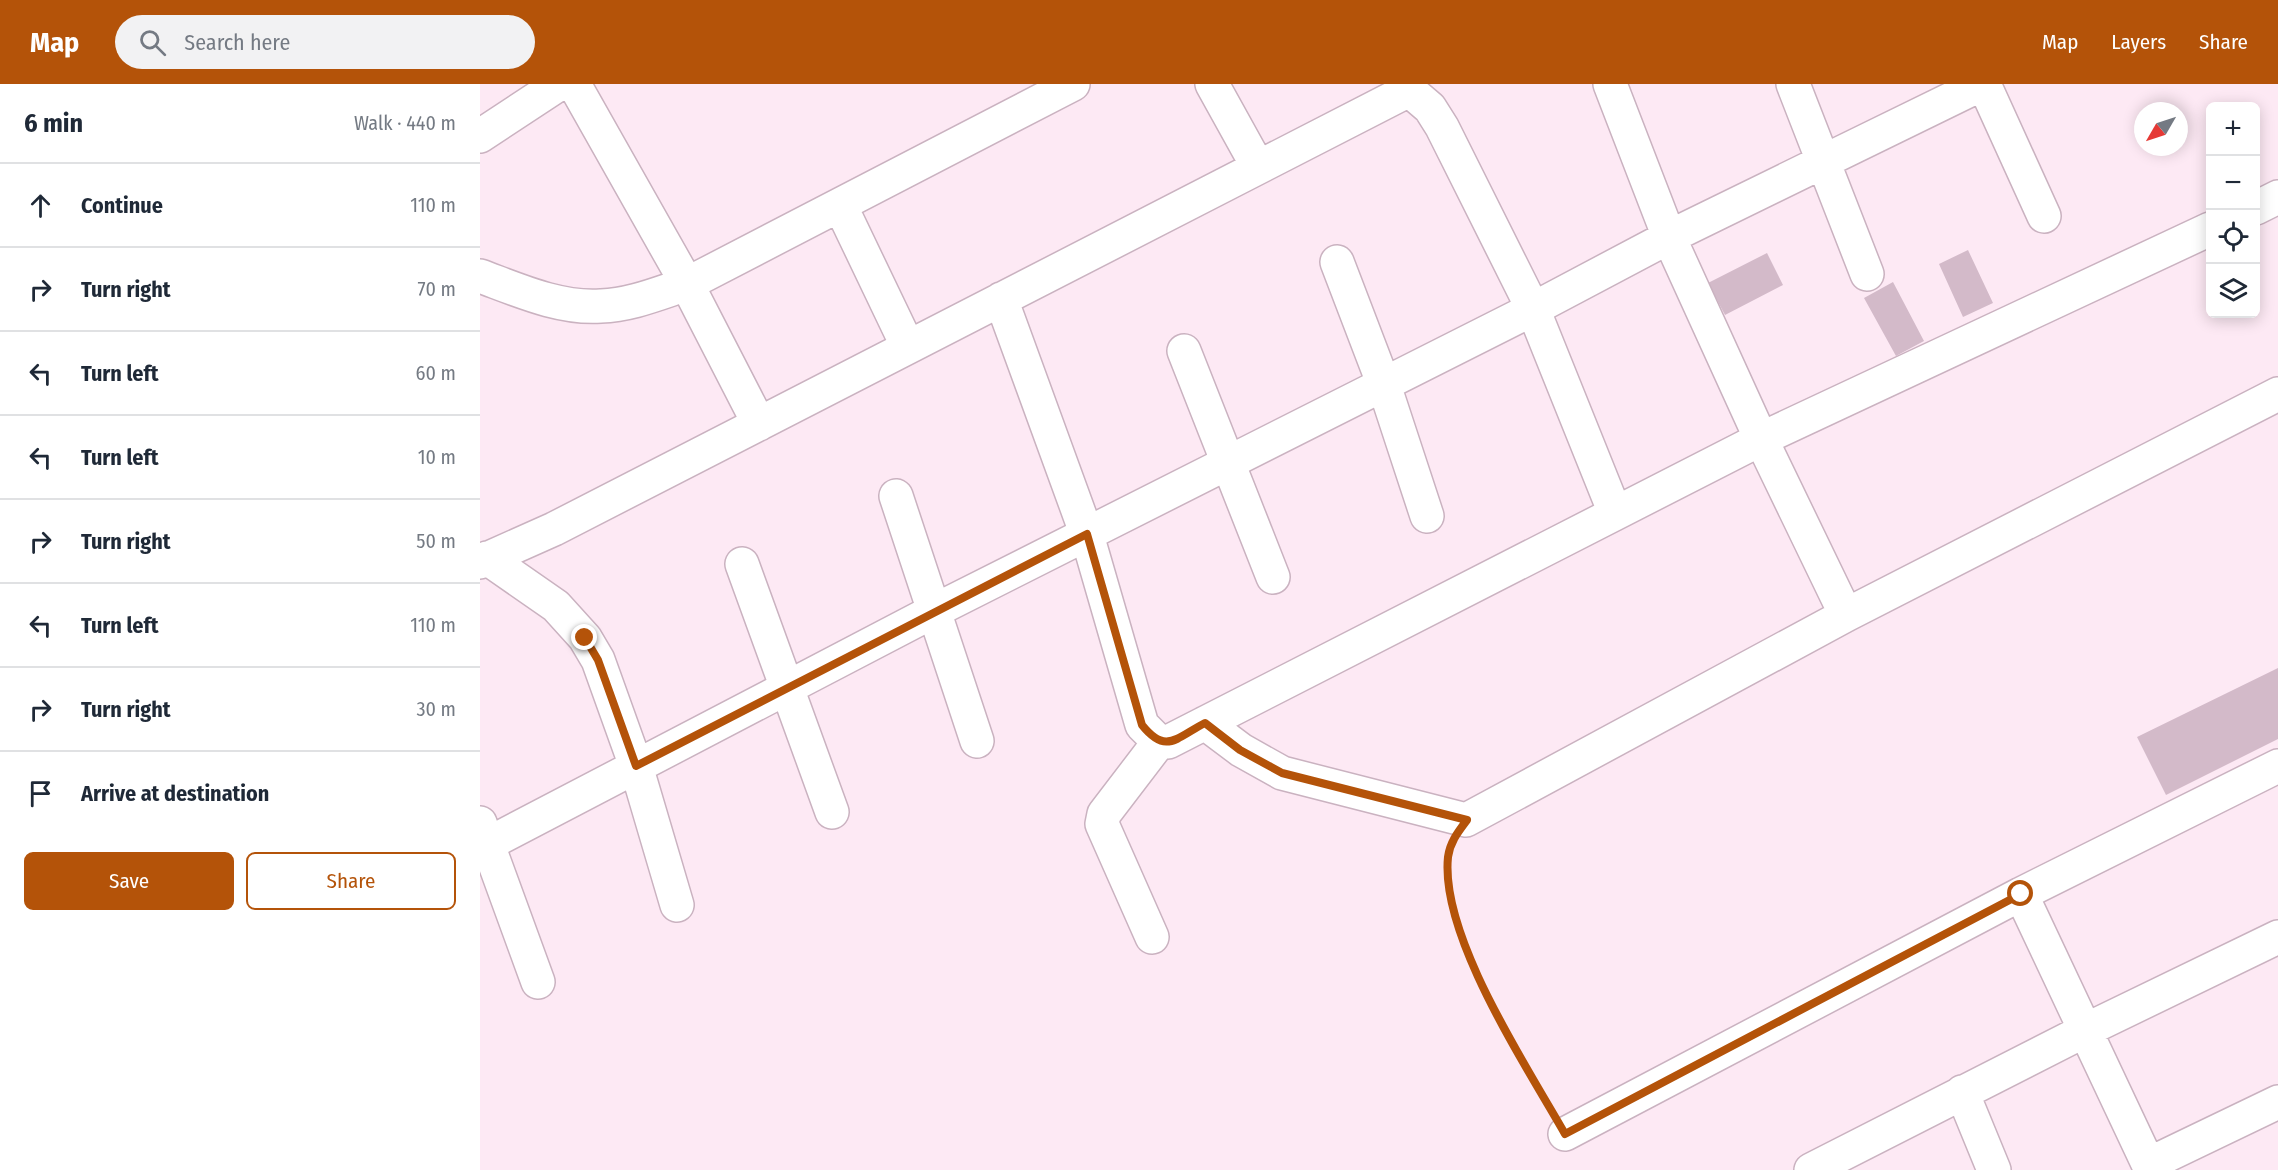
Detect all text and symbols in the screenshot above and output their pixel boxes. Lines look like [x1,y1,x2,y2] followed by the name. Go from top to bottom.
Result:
[115,15,535,69] search box
[30,26,79,59] text: Map
[136,26,169,59] icon: search
[184,29,290,56] text: Search here
[2042,29,2078,55] text: Map
[2111,29,2166,55] text: Layers
[2199,29,2248,55] text: Share
[2134,102,2188,156] north arrow
[2206,102,2260,318] map controls
[2206,102,2260,156] button: +
[24,108,83,139] text: 6 min
[354,111,456,135] text: Walk · 440 m
[2206,156,2260,210] button: −
[24,189,57,222] icon: ahead
[81,192,163,219] text: Continue
[410,193,456,217] text: 110 m
[2206,210,2260,264] button: locate
[2206,264,2260,318] button: layers
[24,273,57,306] icon: right
[81,276,170,303] text: Turn right
[418,277,456,301] text: 70 m
[24,357,57,390] icon: left
[81,360,159,387] text: Turn left
[416,361,456,385] text: 60 m
[24,441,57,474] icon: left
[81,444,159,471] text: Turn left
[418,445,456,469] text: 10 m
[24,525,57,558] icon: right
[81,528,170,555] text: Turn right
[416,529,456,553] text: 50 m
[24,609,57,642] icon: left
[81,612,159,639] text: Turn left
[410,613,456,637] text: 110 m
[571,624,597,650] route end
[24,693,57,726] icon: right
[81,696,170,723] text: Turn right
[416,697,456,721] text: 30 m
[24,777,57,810] icon: arrive
[81,780,269,807] text: Arrive at destination
[24,852,234,910] button: Save
[246,852,456,910] button: Share
[2007,880,2033,906] route start

